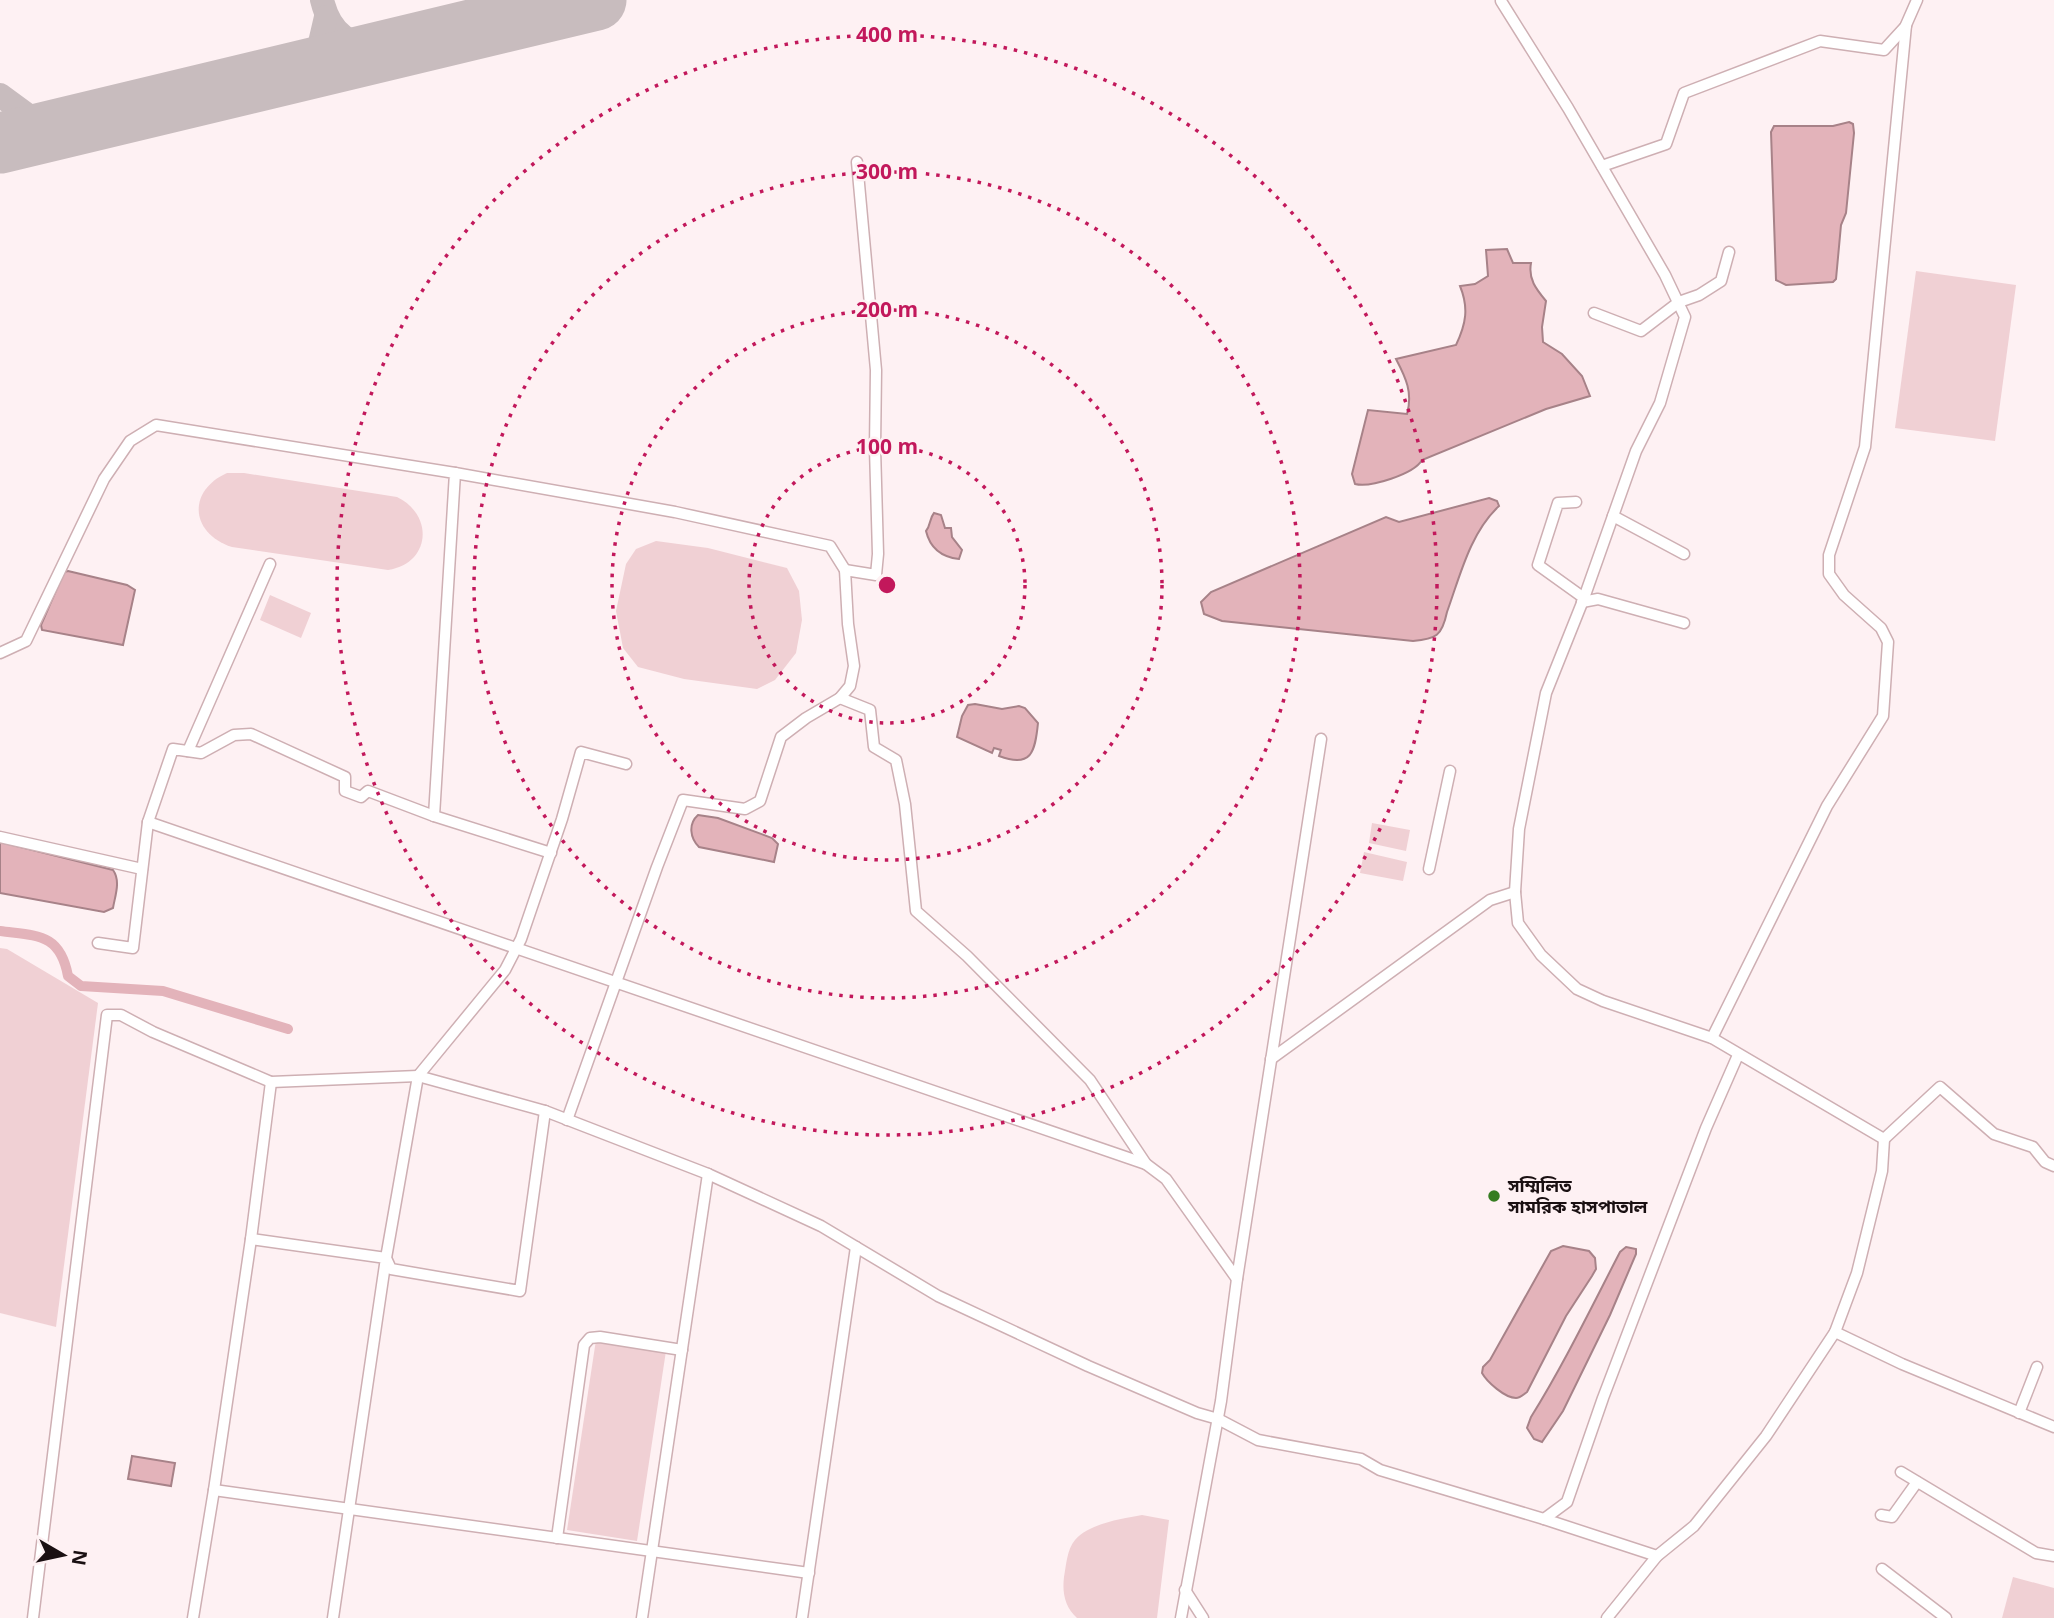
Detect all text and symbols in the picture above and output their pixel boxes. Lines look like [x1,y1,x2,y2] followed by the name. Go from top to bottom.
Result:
[856,20,918,48] text: 400 m
[856,157,918,185] text: 300 m
[856,295,918,323] text: 200 m
[856,432,918,460] text: 100 m
[875,573,899,597] centre of rings
[1507,1173,1648,1218] place label: সম্মিলিত সামরিক হাসপাতাল
[1486,1188,1502,1204] marker: সম্মিলিত সামরিক হাসপাতাল
[28,1520,98,1590] north arrow
[66,1548,94,1567] text: N

